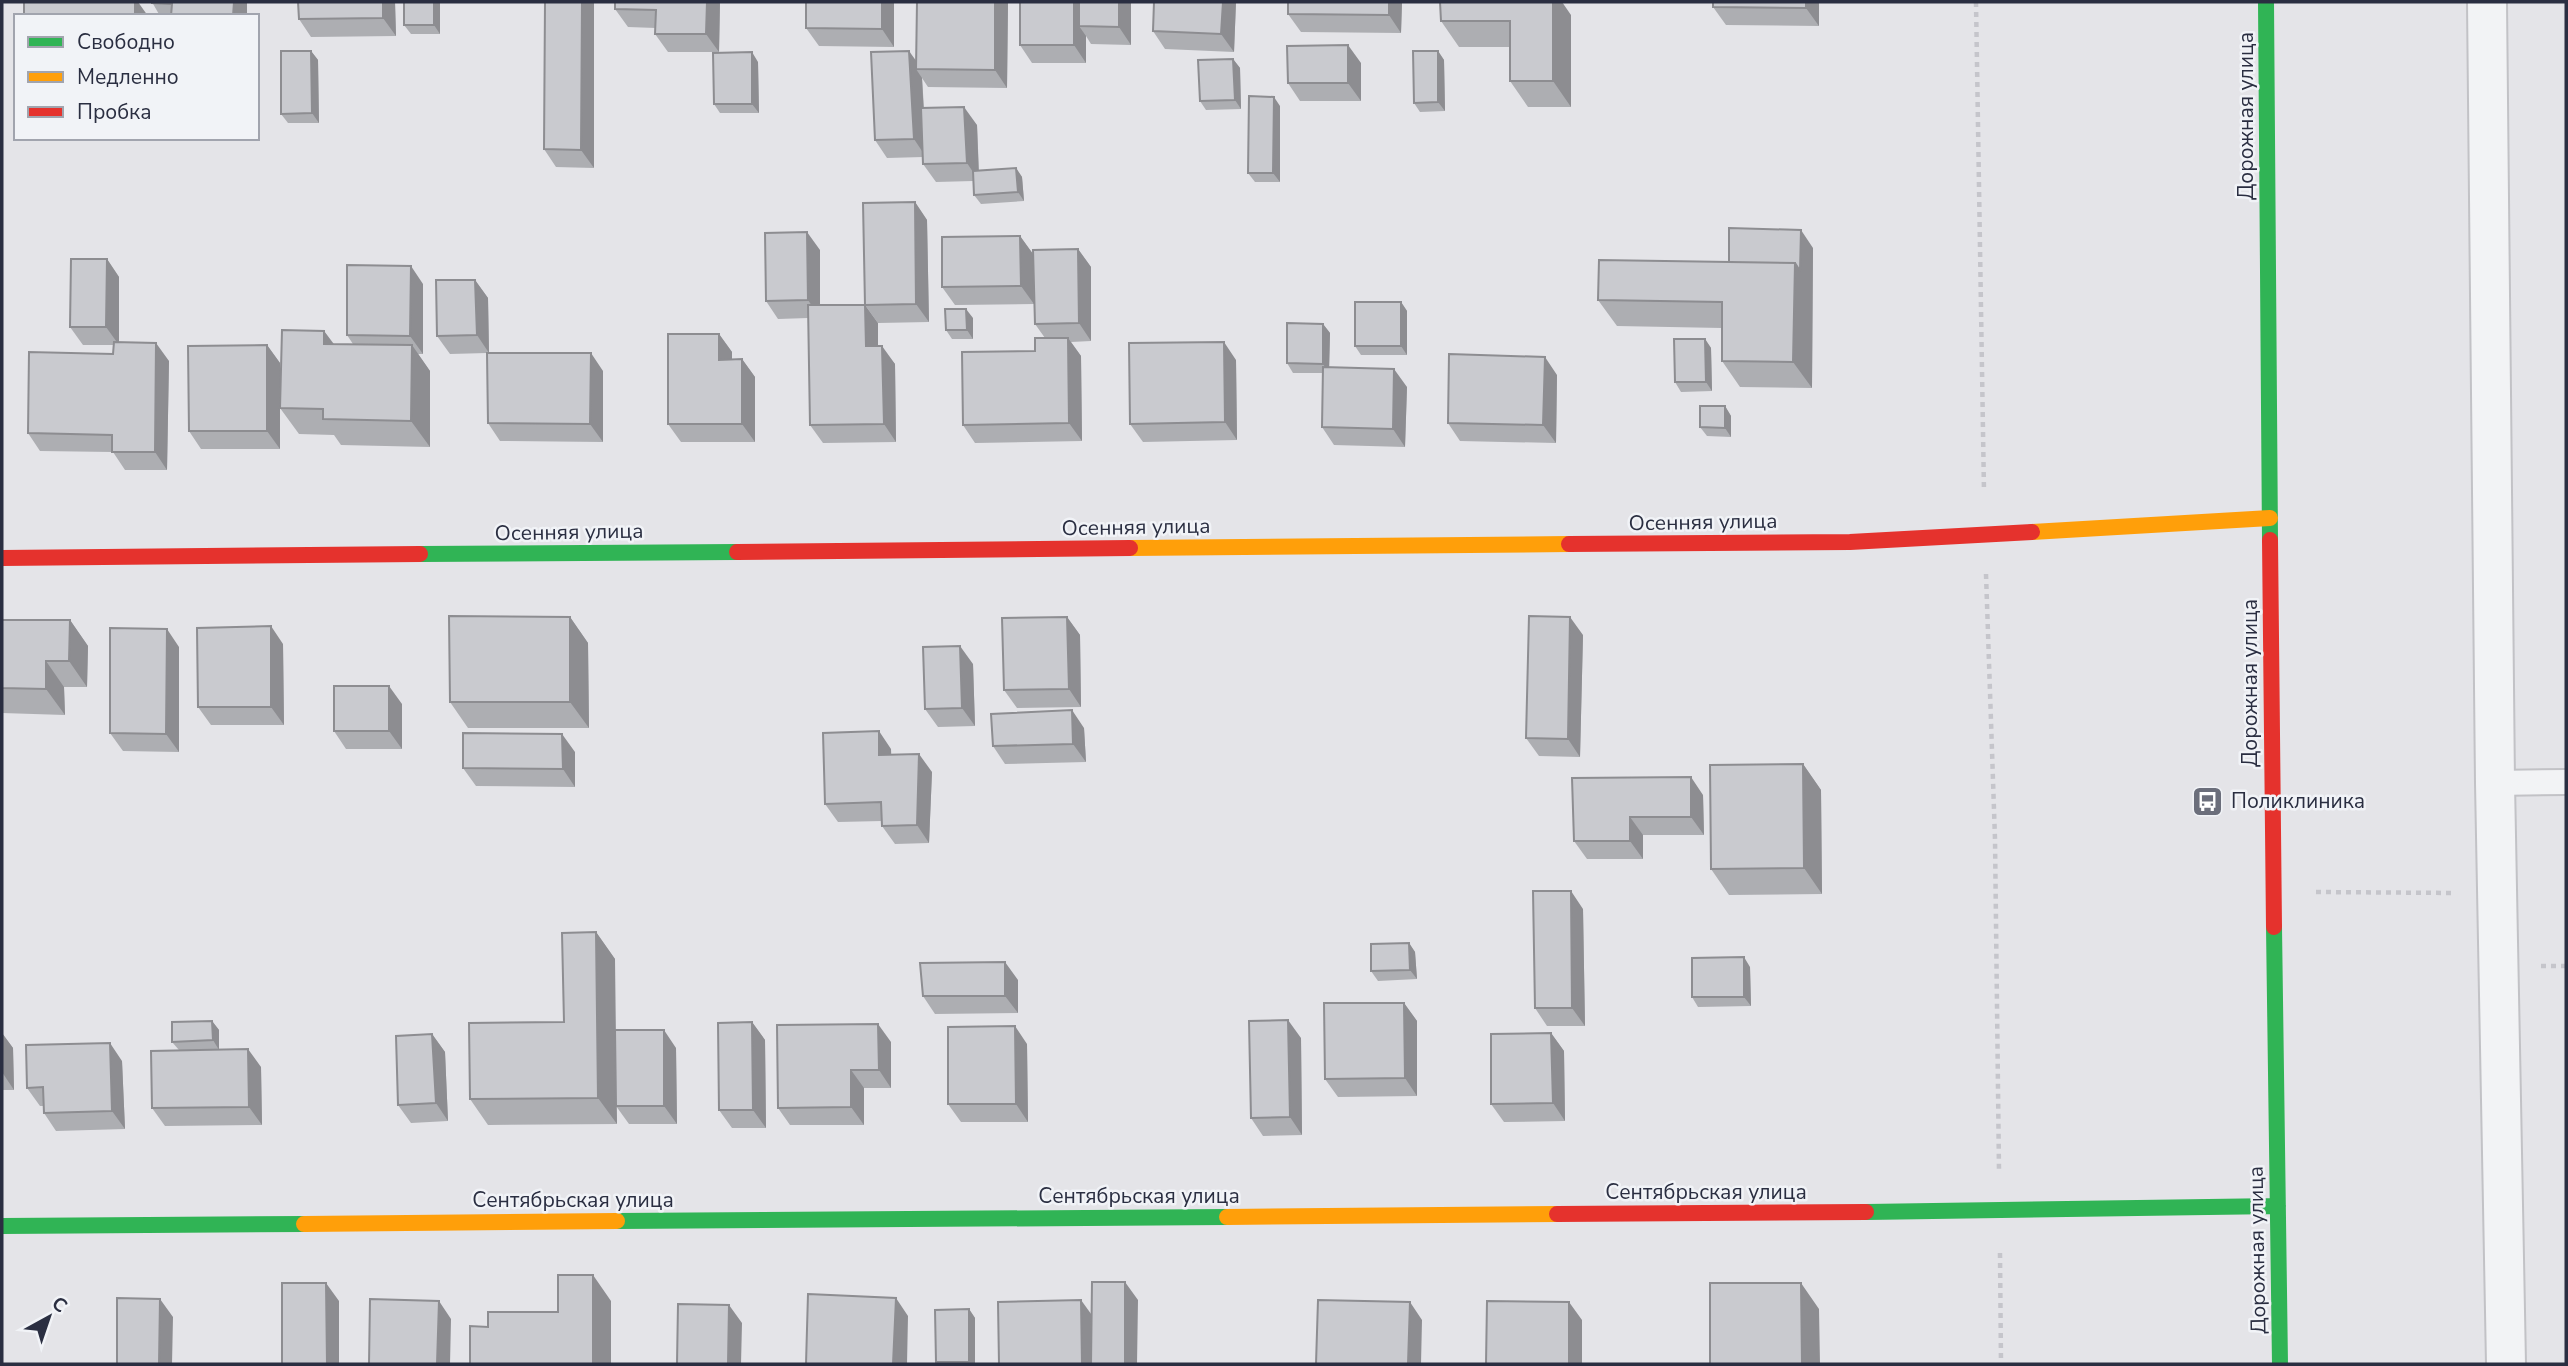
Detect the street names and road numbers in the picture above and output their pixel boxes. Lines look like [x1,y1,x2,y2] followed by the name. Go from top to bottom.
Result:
[2232,32,2260,200] street label: Дорожная улица
[1628,507,1778,537] street label: Осенняя улица
[1061,512,1211,542] street label: Осенняя улица
[494,517,644,547] street label: Осенняя улица
[2236,599,2264,767] street label: Дорожная улица
[2242,1166,2272,1334] street label: Дорожная улица
[1605,1178,1807,1206] street label: Сентябрьская улица
[1038,1182,1240,1210] street label: Сентябрьская улица
[472,1186,674,1214] street label: Сентябрьская улица

